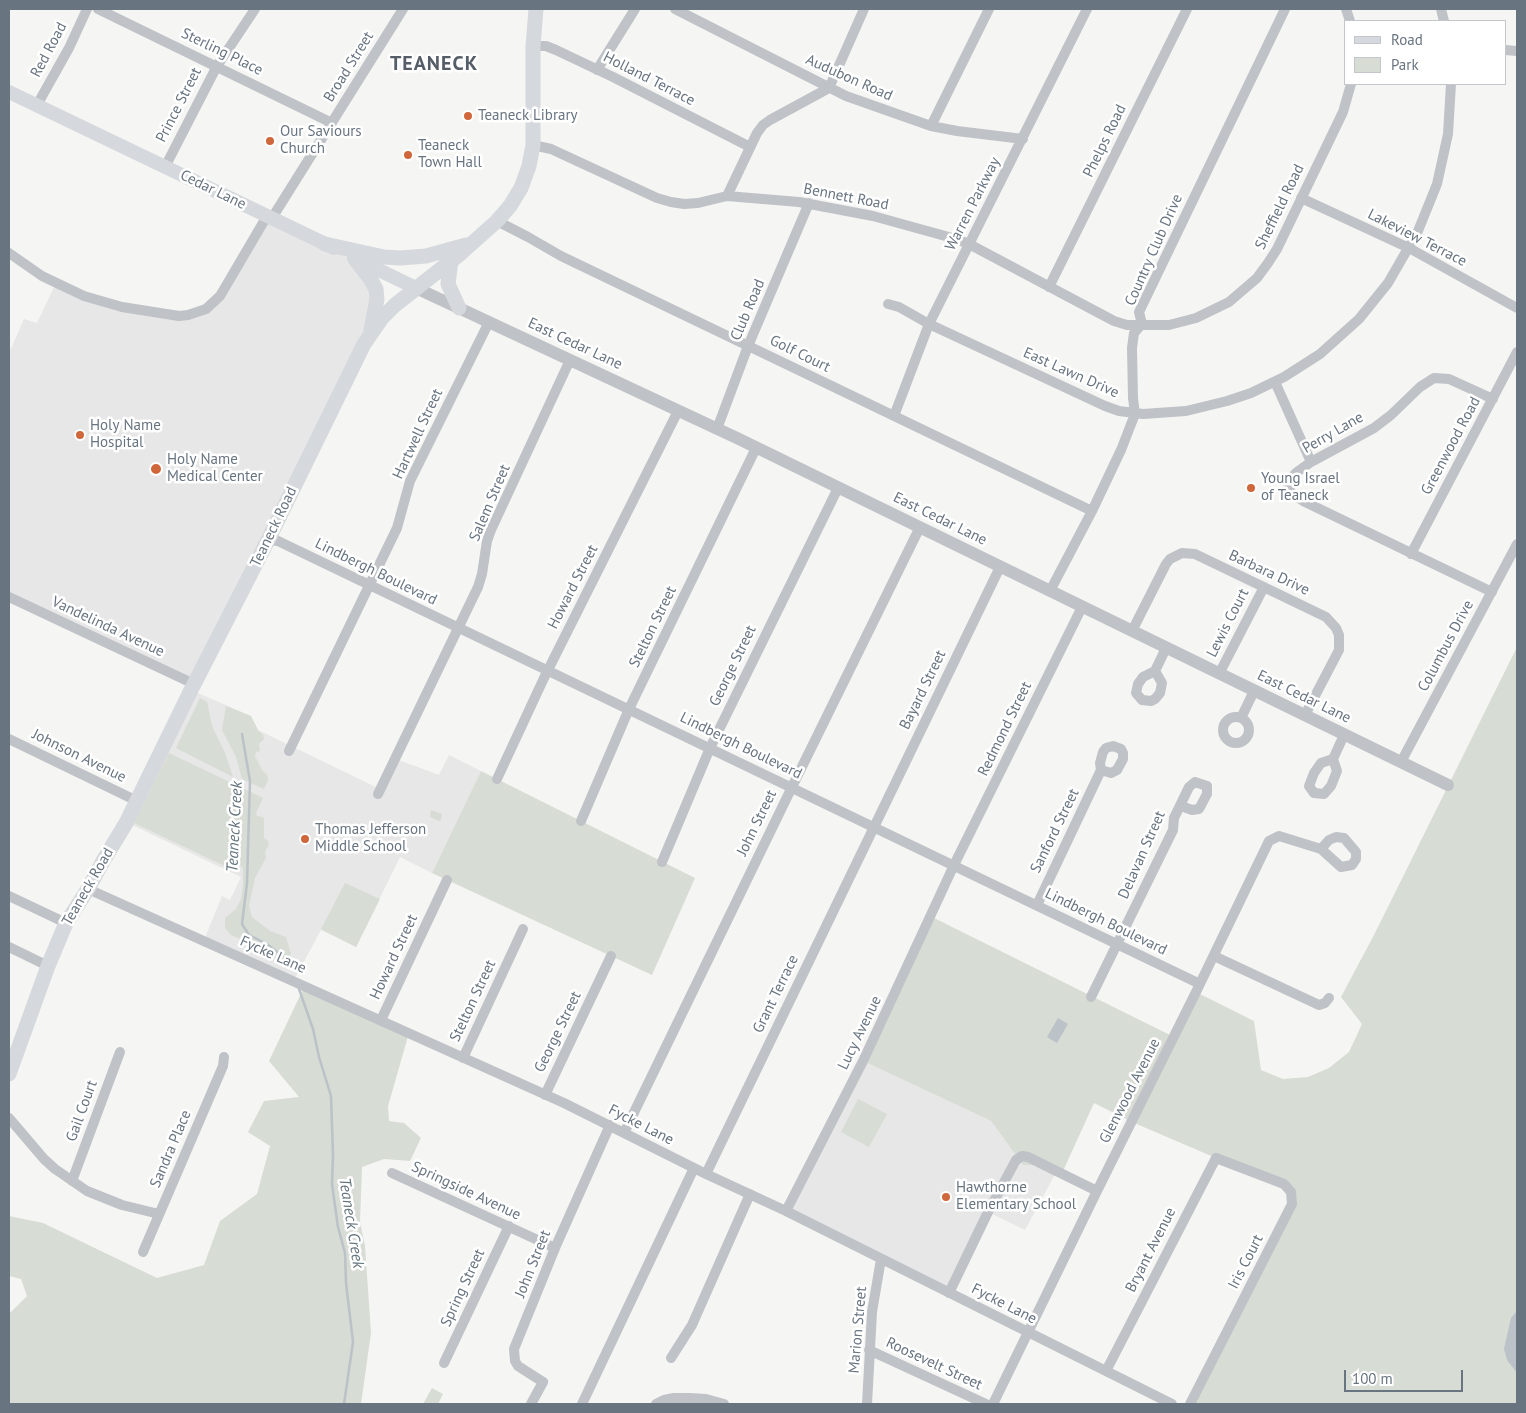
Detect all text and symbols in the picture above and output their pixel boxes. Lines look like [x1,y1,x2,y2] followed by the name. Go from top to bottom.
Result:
[27,19,71,81] street label: Red Road
[1344,20,1506,85] legend
[178,25,266,79] street label: Sterling Place
[320,28,378,106] street label: Broad Street
[1391,30,1423,49] text: Road
[600,48,698,110] street label: Holland Terrace
[803,51,895,105] street label: Audubon Road
[389,52,479,76] district label: TEANECK
[1391,55,1419,74] text: Park
[152,65,206,145] street label: Prince Street
[1080,102,1130,180] street label: Phelps Road
[478,107,578,125] place label: Teaneck Library
[462,110,474,122] marker: Teaneck Library
[280,123,362,158] place label: Our Saviours Church
[264,135,276,147] marker: Our Saviours Church
[418,137,482,172] place label: Teaneck Town Hall
[402,149,414,161] marker: Teaneck Town Hall
[942,154,1004,254] street label: Warren Parkway
[1252,161,1308,253] street label: Sheffield Road
[177,166,249,214] street label: Cedar Lane
[802,180,890,214] street label: Bennett Road
[1121,191,1187,309] street label: Country Club Drive
[1365,205,1469,271] street label: Lakeview Terrace
[727,277,769,343] street label: Club Road
[525,314,625,374] street label: East Cedar Lane
[767,332,833,376] street label: Golf Court
[1020,344,1122,402] street label: East Lawn Drive
[389,386,447,482] street label: Hartwell Street
[1418,394,1484,498] street label: Greenwood Road
[1299,408,1367,458] street label: Perry Lane
[90,417,161,452] place label: Holy Name Hospital
[74,429,86,441] marker: Holy Name Hospital
[167,451,263,486] place label: Holy Name Medical Center
[149,462,163,476] marker: Holy Name Medical Center
[466,462,514,544] street label: Salem Street
[1261,470,1340,505] place label: Young Israel of Teaneck
[1245,482,1257,494] marker: Young Israel of Teaneck
[247,484,301,570] street label: Teaneck Road
[890,489,990,549] street label: East Cedar Lane
[312,535,440,609] street label: Lindbergh Boulevard
[544,542,602,632] street label: Howard Street
[1226,546,1312,600] street label: Barbara Drive
[626,583,680,671] street label: Stelton Street
[1203,586,1253,660] street label: Lewis Court
[49,593,167,661] street label: Vandelinda Avenue
[1414,597,1478,695] street label: Columbus Drive
[706,623,760,709] street label: George Street
[896,647,950,733] street label: Bayard Street
[1254,667,1354,727] street label: East Cedar Lane
[974,679,1036,779] street label: Redmond Street
[677,709,805,783] street label: Lindbergh Boulevard
[29,726,129,786] street label: Johnson Avenue
[223,781,247,873] water label: Teaneck Creek
[1027,786,1083,876] street label: Sanford Street
[733,787,781,859] street label: John Street
[1115,808,1169,902] street label: Delavan Street
[315,821,426,856] place label: Thomas Jefferson Middle School
[299,833,311,845] marker: Thomas Jefferson Middle School
[58,845,118,929] street label: Teaneck Road
[1042,885,1170,959] street label: Lindbergh Boulevard
[366,912,422,1002] street label: Howard Street
[237,932,309,978] street label: Fycke Lane
[749,952,803,1036] street label: Grant Terrace
[446,957,500,1045] street label: Stelton Street
[531,989,585,1075] street label: George Street
[834,993,886,1073] street label: Lucy Avenue
[1096,1036,1164,1146] street label: Glenwood Avenue
[63,1078,101,1144] street label: Gail Court
[605,1101,677,1149] street label: Fycke Lane
[147,1108,195,1190] street label: Sandra Place
[409,1158,523,1224] street label: Springside Avenue
[334,1176,368,1270] water label: Teaneck Creek
[956,1179,1076,1214] place label: Hawthorne Elementary School
[940,1191,952,1203] marker: Hawthorne Elementary School
[1122,1205,1180,1295] street label: Bryant Avenue
[511,1228,555,1300] street label: John Street
[1225,1232,1267,1292] street label: Iris Court
[437,1246,489,1330] street label: Spring Street
[968,1280,1040,1328] street label: Fycke Lane
[845,1286,871,1374] street label: Marion Street
[883,1334,985,1394] street label: Roosevelt Street
[1346,1360,1465,1392] scale bar
[1352,1369,1393,1388] text: 100 m

